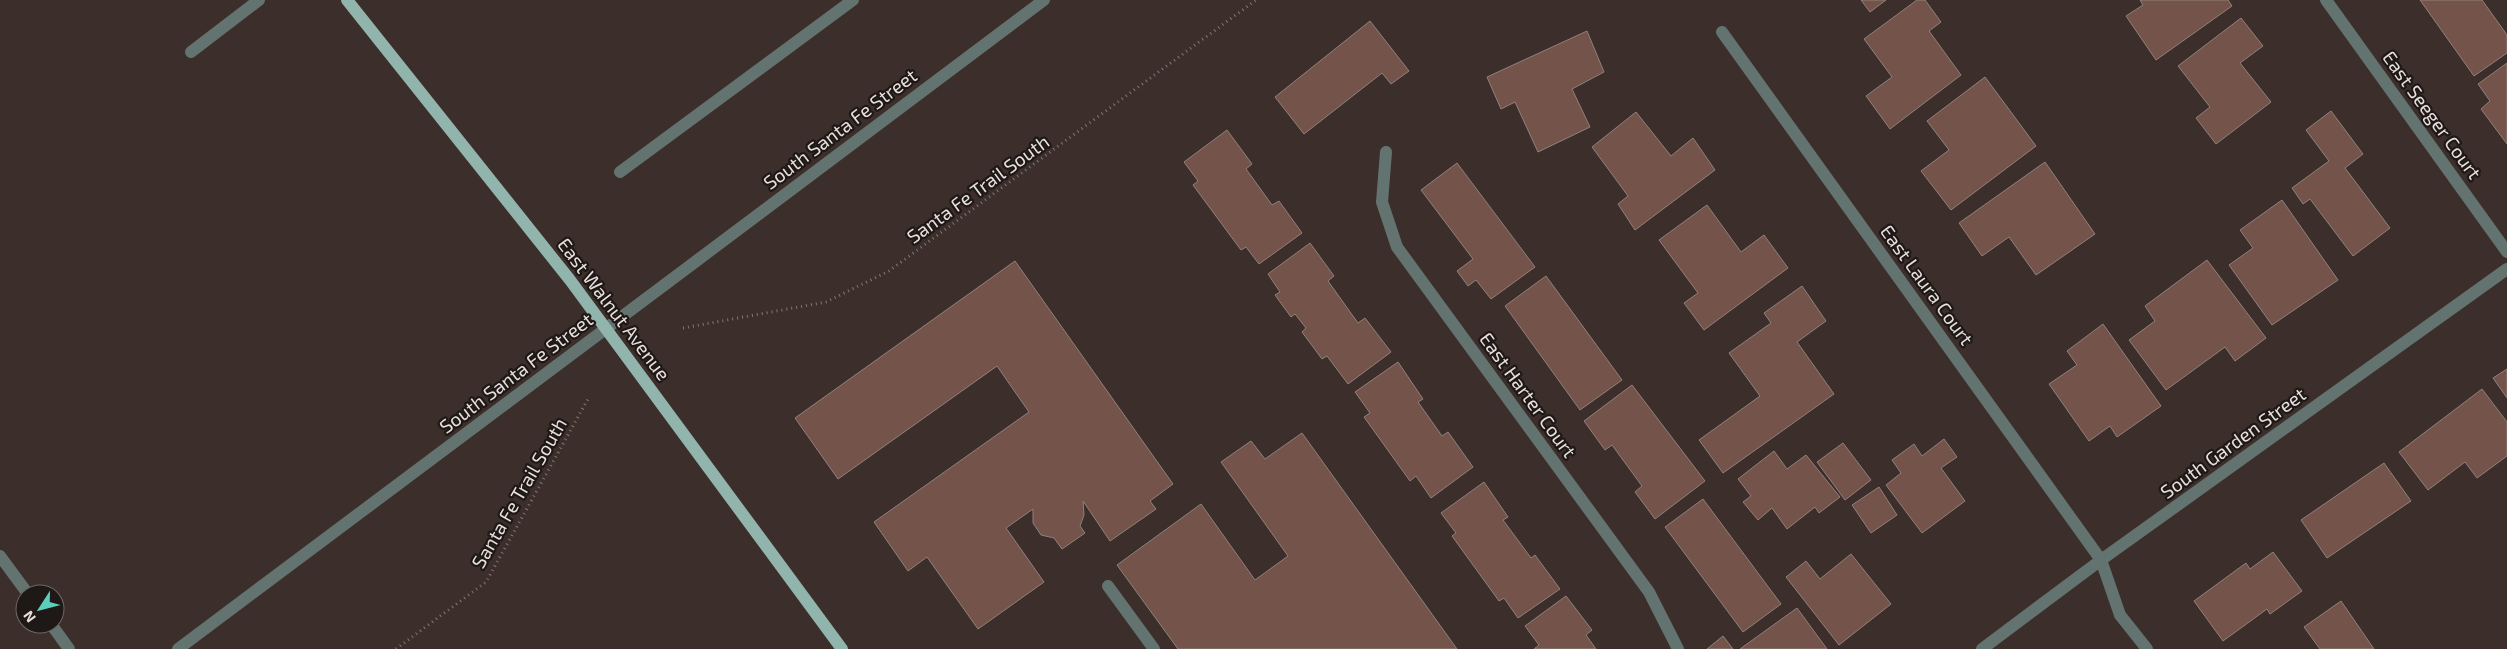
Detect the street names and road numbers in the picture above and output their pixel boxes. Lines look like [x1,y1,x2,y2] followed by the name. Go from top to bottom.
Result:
[2378,46,2487,183] street label: East Seeger Court
[758,63,921,194] street label: South Santa Fe Street
[902,129,1053,248] street label: Santa Fe Trail South
[1876,220,1979,349] street label: East Laura Court
[553,233,675,384] street label: East Walnut Avenue
[434,307,597,438] street label: South Santa Fe Street
[1475,328,1582,462] street label: East Harter Court
[2156,382,2310,503] street label: South Garden Street
[466,413,571,572] street label: Santa Fe Trail South

